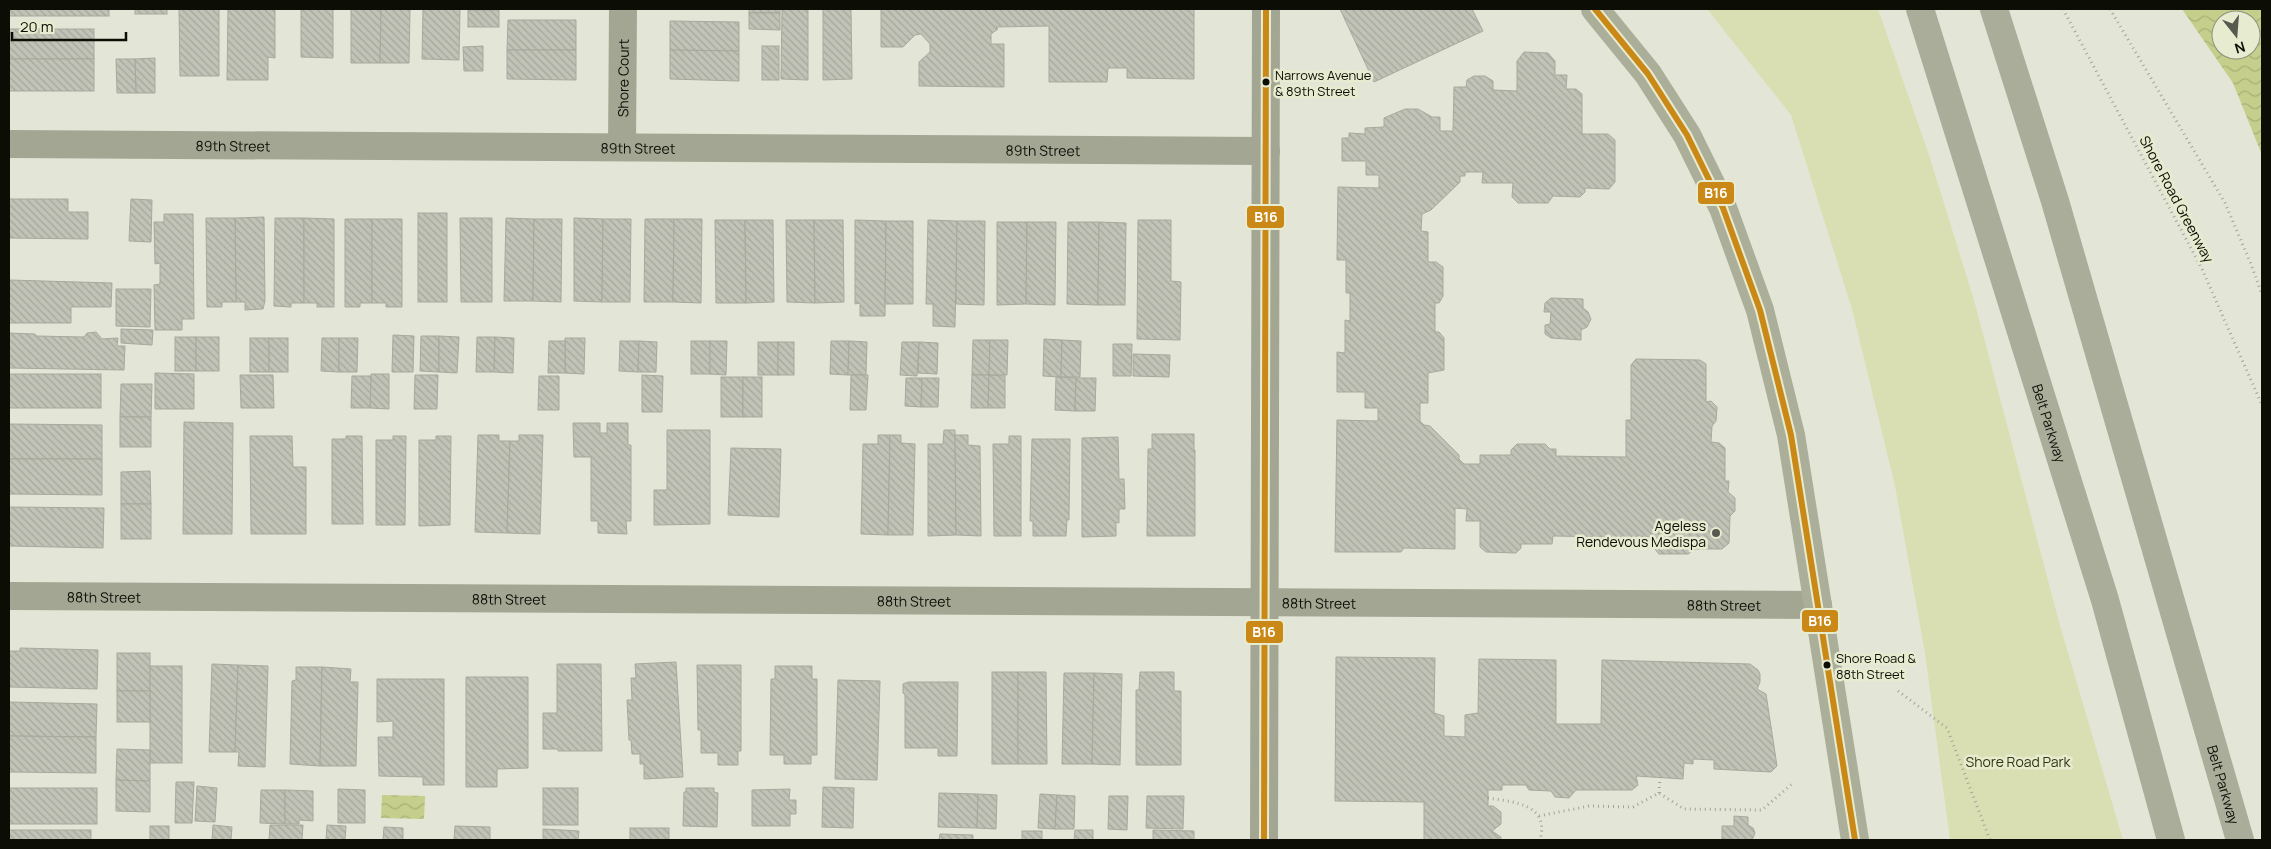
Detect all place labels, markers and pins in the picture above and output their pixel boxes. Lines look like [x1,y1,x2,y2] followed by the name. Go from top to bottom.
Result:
[1275,66,1372,100] place label: Narrows Avenue & 89th Street
[1261,77,1271,87] marker: Narrows Avenue & 89th Street
[1576,516,1706,551] place label: Ageless Rendevous Medispa
[1710,527,1722,539] marker: Ageless Rendevous Medispa
[1836,649,1917,683] place label: Shore Road & 88th Street
[1822,660,1832,670] marker: Shore Road & 88th Street

